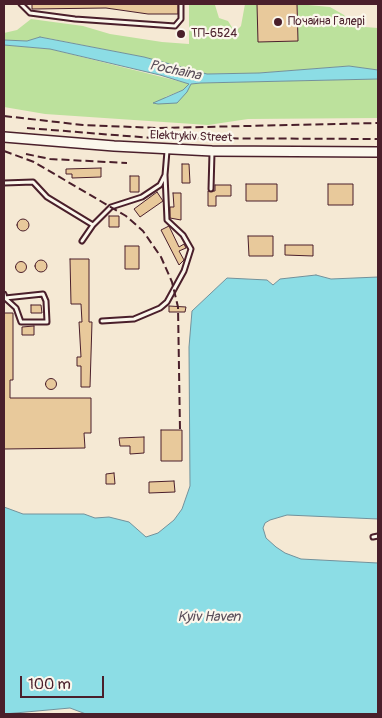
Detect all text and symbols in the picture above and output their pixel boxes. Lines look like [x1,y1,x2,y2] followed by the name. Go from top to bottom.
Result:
[288,15,365,29] place label: Почайна Галері
[272,16,284,28] marker: Почайна Галері
[191,27,237,41] place label: ТП-6524
[175,28,187,40] marker: ТП-6524
[148,57,202,85] water label: Pochaina
[150,128,232,146] street label: Elektrykiv Street
[178,609,240,625] water label: Kyiv Haven
[22,666,106,698] scale bar
[28,675,71,694] text: 100 m

